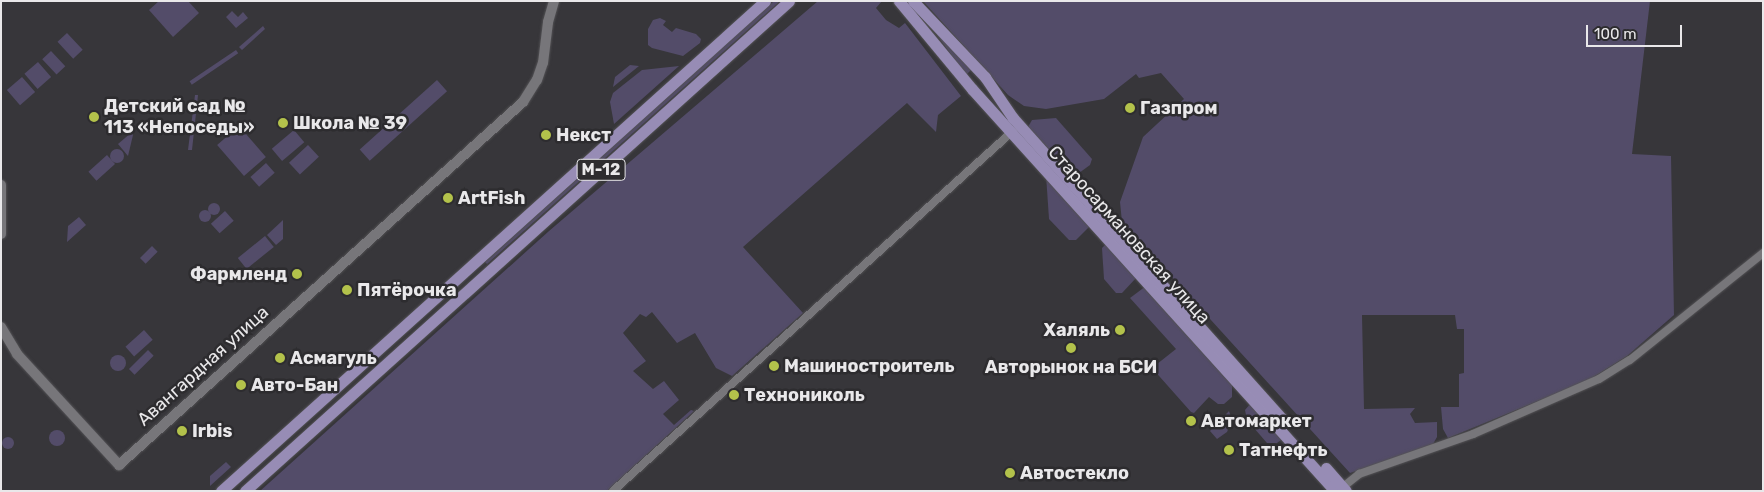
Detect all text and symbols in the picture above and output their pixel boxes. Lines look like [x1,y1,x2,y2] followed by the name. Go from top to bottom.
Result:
[1589,15,1685,47] scale bar
[1594,25,1636,43] text: 100 m
[104,96,254,138] place label: Детский сад № 113 «Непоседы»
[1140,97,1218,119] place label: Газпром
[1124,102,1136,114] marker: Газпром
[88,111,100,123] marker: Детский сад № 113 «Непоседы»
[293,112,407,134] place label: Школа № 39
[277,117,289,129] marker: Школа № 39
[556,124,611,146] place label: Некст
[540,129,552,141] marker: Некст
[1043,142,1215,328] street label: Старосармановская улица
[576,156,626,184] road number: М-12
[458,187,525,209] place label: ArtFish
[442,192,454,204] marker: ArtFish
[190,263,287,285] place label: Фармленд
[291,268,303,280] marker: Фармленд
[357,279,457,301] place label: Пятёрочка
[341,284,353,296] marker: Пятёрочка
[133,301,273,431] street label: Авангардная улица
[1044,319,1110,341] place label: Халяль
[1114,324,1126,336] marker: Халяль
[1065,342,1077,354] marker: Авторынок на БСИ
[290,347,377,369] place label: Асмагуль
[274,352,286,364] marker: Асмагуль
[784,355,955,377] place label: Машиностроитель
[985,356,1157,378] place label: Авторынок на БСИ
[768,360,780,372] marker: Машиностроитель
[251,374,338,396] place label: Авто-Бан
[235,379,247,391] marker: Авто-Бан
[744,384,865,406] place label: Технониколь
[728,389,740,401] marker: Технониколь
[1201,410,1312,432] place label: Автомаркет
[1185,415,1197,427] marker: Автомаркет
[192,420,232,442] place label: Irbis
[176,425,188,437] marker: Irbis
[1239,439,1327,461] place label: Татнефть
[1223,444,1235,456] marker: Татнефть
[1020,462,1129,484] place label: Автостекло
[1004,467,1016,479] marker: Автостекло

